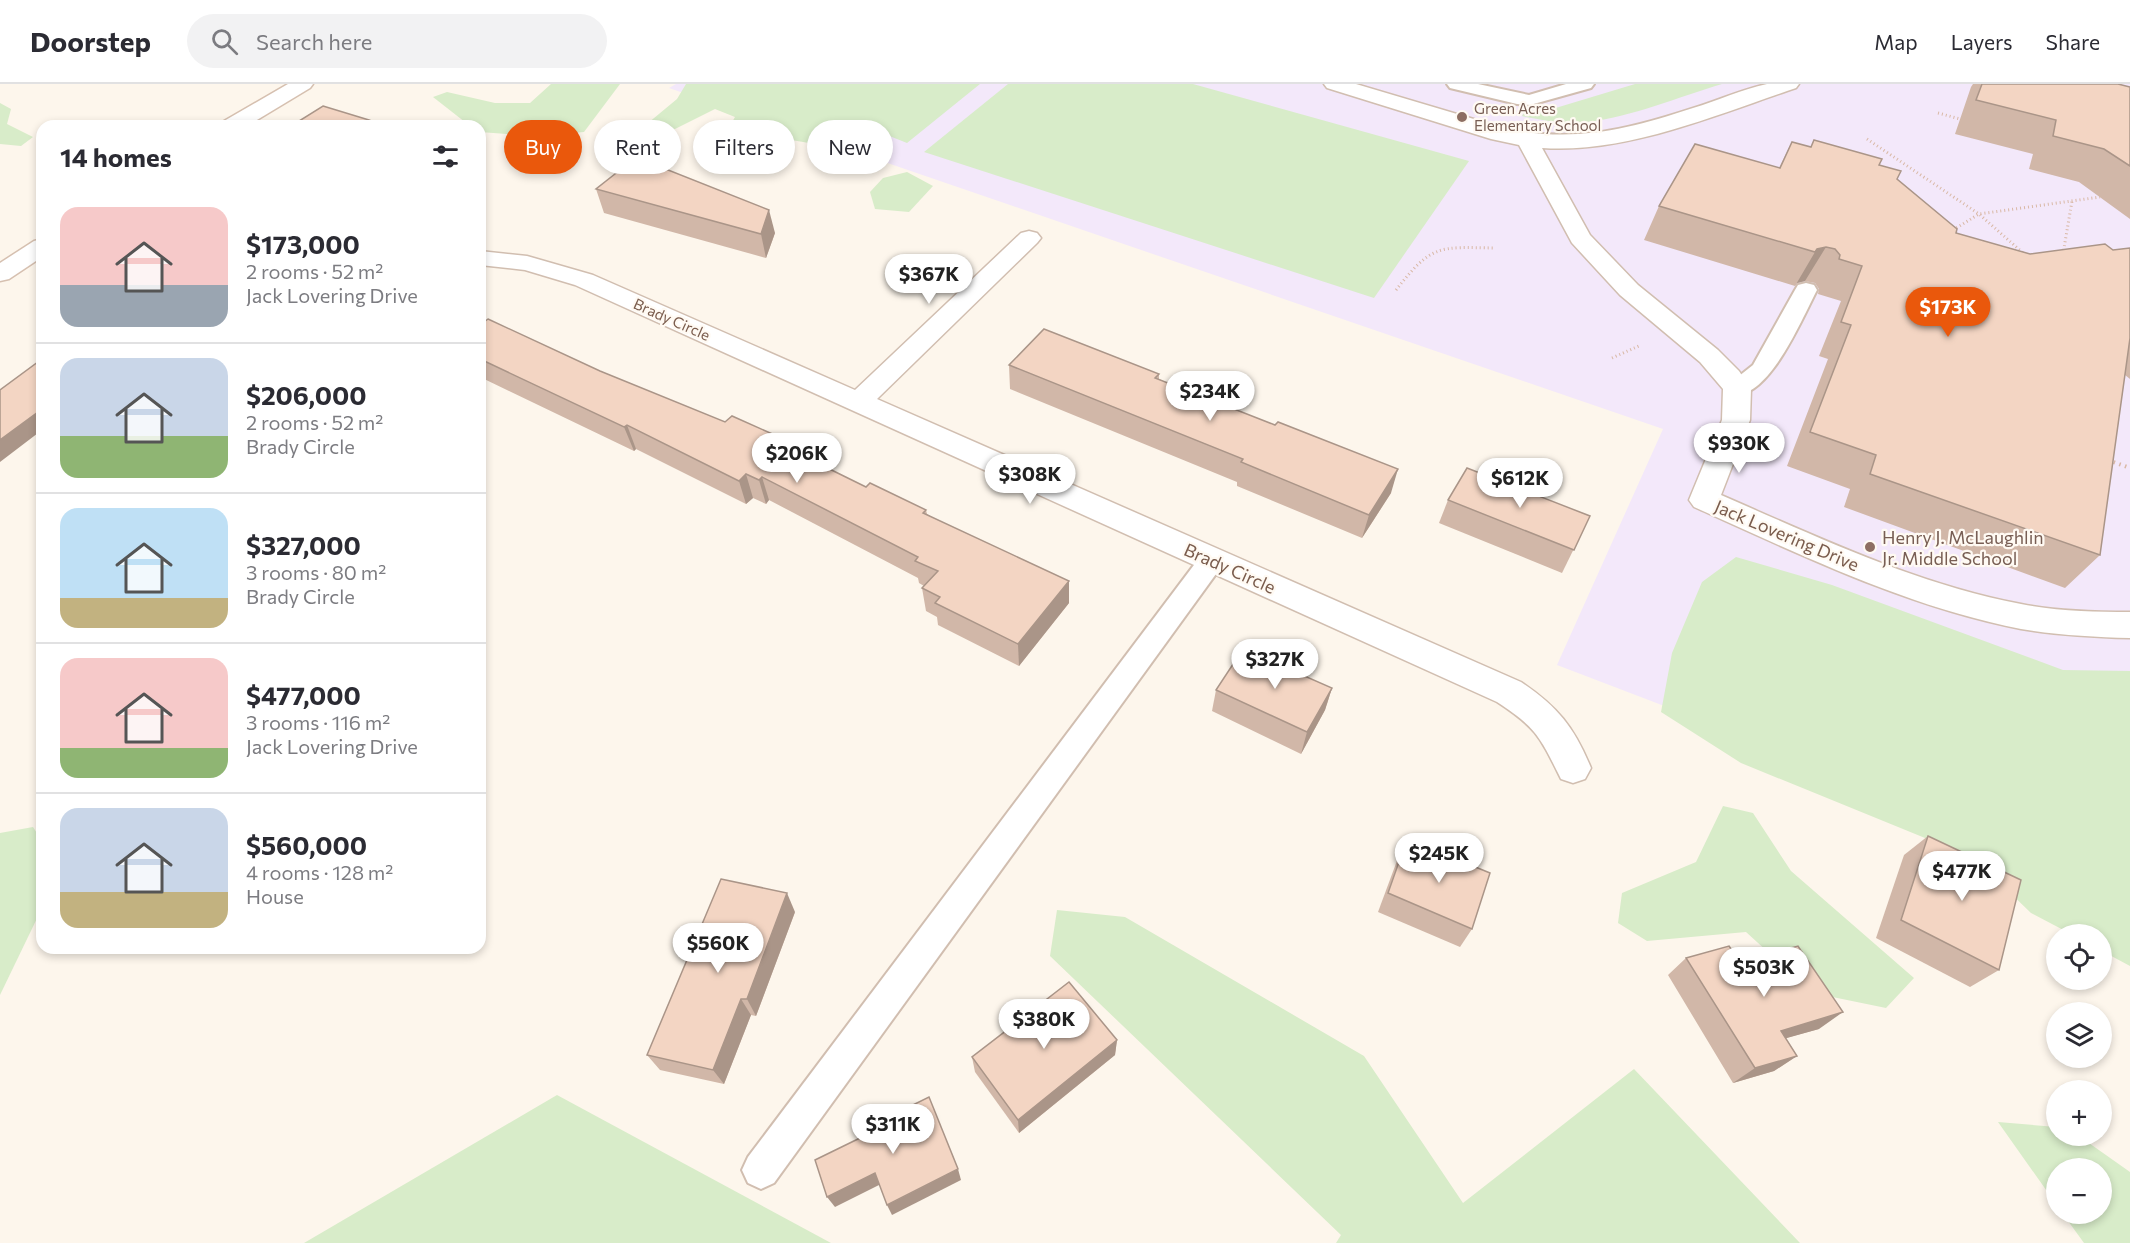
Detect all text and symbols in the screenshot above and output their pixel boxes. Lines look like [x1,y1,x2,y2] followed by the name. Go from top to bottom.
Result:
[187,14,607,68] search box
[30,24,151,58] text: Doorstep
[208,25,241,58] icon: search
[256,28,372,55] text: Search here
[1874,29,1918,54] text: Map
[1951,29,2013,54] text: Layers
[2046,29,2100,54] text: Share
[1474,99,1601,134] place label: Green Acres Elementary School
[1455,110,1469,124] marker: Green Acres Elementary School
[504,120,582,174] chip: Buy
[594,120,681,174] chip: Rent
[693,120,795,174] chip: Filters
[807,120,893,174] chip: New
[429,140,462,173] icon: filters
[60,141,172,172] text: 14 homes
[246,228,360,259] text: $173,000
[108,231,180,303] icon: home
[887,254,971,305] pin: $367K
[246,259,383,283] text: 2 rooms · 52 m²
[899,261,959,285] text: $367K
[246,283,418,307] text: Jack Lovering Drive
[1906,287,1990,338] pin: $173K
[631,294,713,344] street label: Brady Circle
[1919,294,1977,318] text: $173K
[1168,371,1252,422] pin: $234K
[1180,378,1240,402] text: $234K
[246,379,367,410] text: $206,000
[108,382,180,454] icon: home
[246,410,383,434] text: 2 rooms · 52 m²
[1697,423,1781,474] pin: $930K
[1708,430,1770,454] text: $930K
[755,433,839,484] pin: $206K
[246,434,355,458] text: Brady Circle
[766,440,828,464] text: $206K
[988,454,1072,505] pin: $308K
[1478,458,1562,509] pin: $612K
[999,461,1061,485] text: $308K
[1491,465,1549,489] text: $612K
[1711,495,1863,575] street label: Jack Lovering Drive
[1882,526,2044,569] place label: Henry J. McLaughlin Jr. Middle School
[246,529,361,560] text: $327,000
[108,532,180,604] icon: home
[1181,538,1279,598] street label: Brady Circle
[1863,540,1877,554] marker: Henry J. McLaughlin Jr. Middle School
[246,560,386,584] text: 3 rooms · 80 m²
[246,584,355,608] text: Brady Circle
[1233,639,1317,690] pin: $327K
[1245,646,1305,670] text: $327K
[246,679,361,710] text: $477,000
[108,682,180,754] icon: home
[246,710,390,734] text: 3 rooms · 116 m²
[246,734,418,758] text: Jack Lovering Drive
[246,829,367,860] text: $560,000
[108,832,180,904] icon: home
[1397,833,1481,884] pin: $245K
[1409,840,1469,864] text: $245K
[1920,851,2004,902] pin: $477K
[1932,858,1992,882] text: $477K
[246,860,393,884] text: 4 rooms · 128 m²
[246,884,304,908] text: House
[676,923,760,974] pin: $560K
[2046,924,2112,1224] map controls
[2046,924,2112,990] button: locate
[687,930,749,954] text: $560K
[1722,947,1806,998] pin: $503K
[1733,954,1795,978] text: $503K
[1002,999,1086,1050] pin: $380K
[2046,1002,2112,1068] button: layers
[1013,1006,1075,1030] text: $380K
[2046,1080,2112,1146] button: +
[851,1104,935,1155] pin: $311K
[865,1111,921,1135] text: $311K
[2046,1158,2112,1224] button: −

